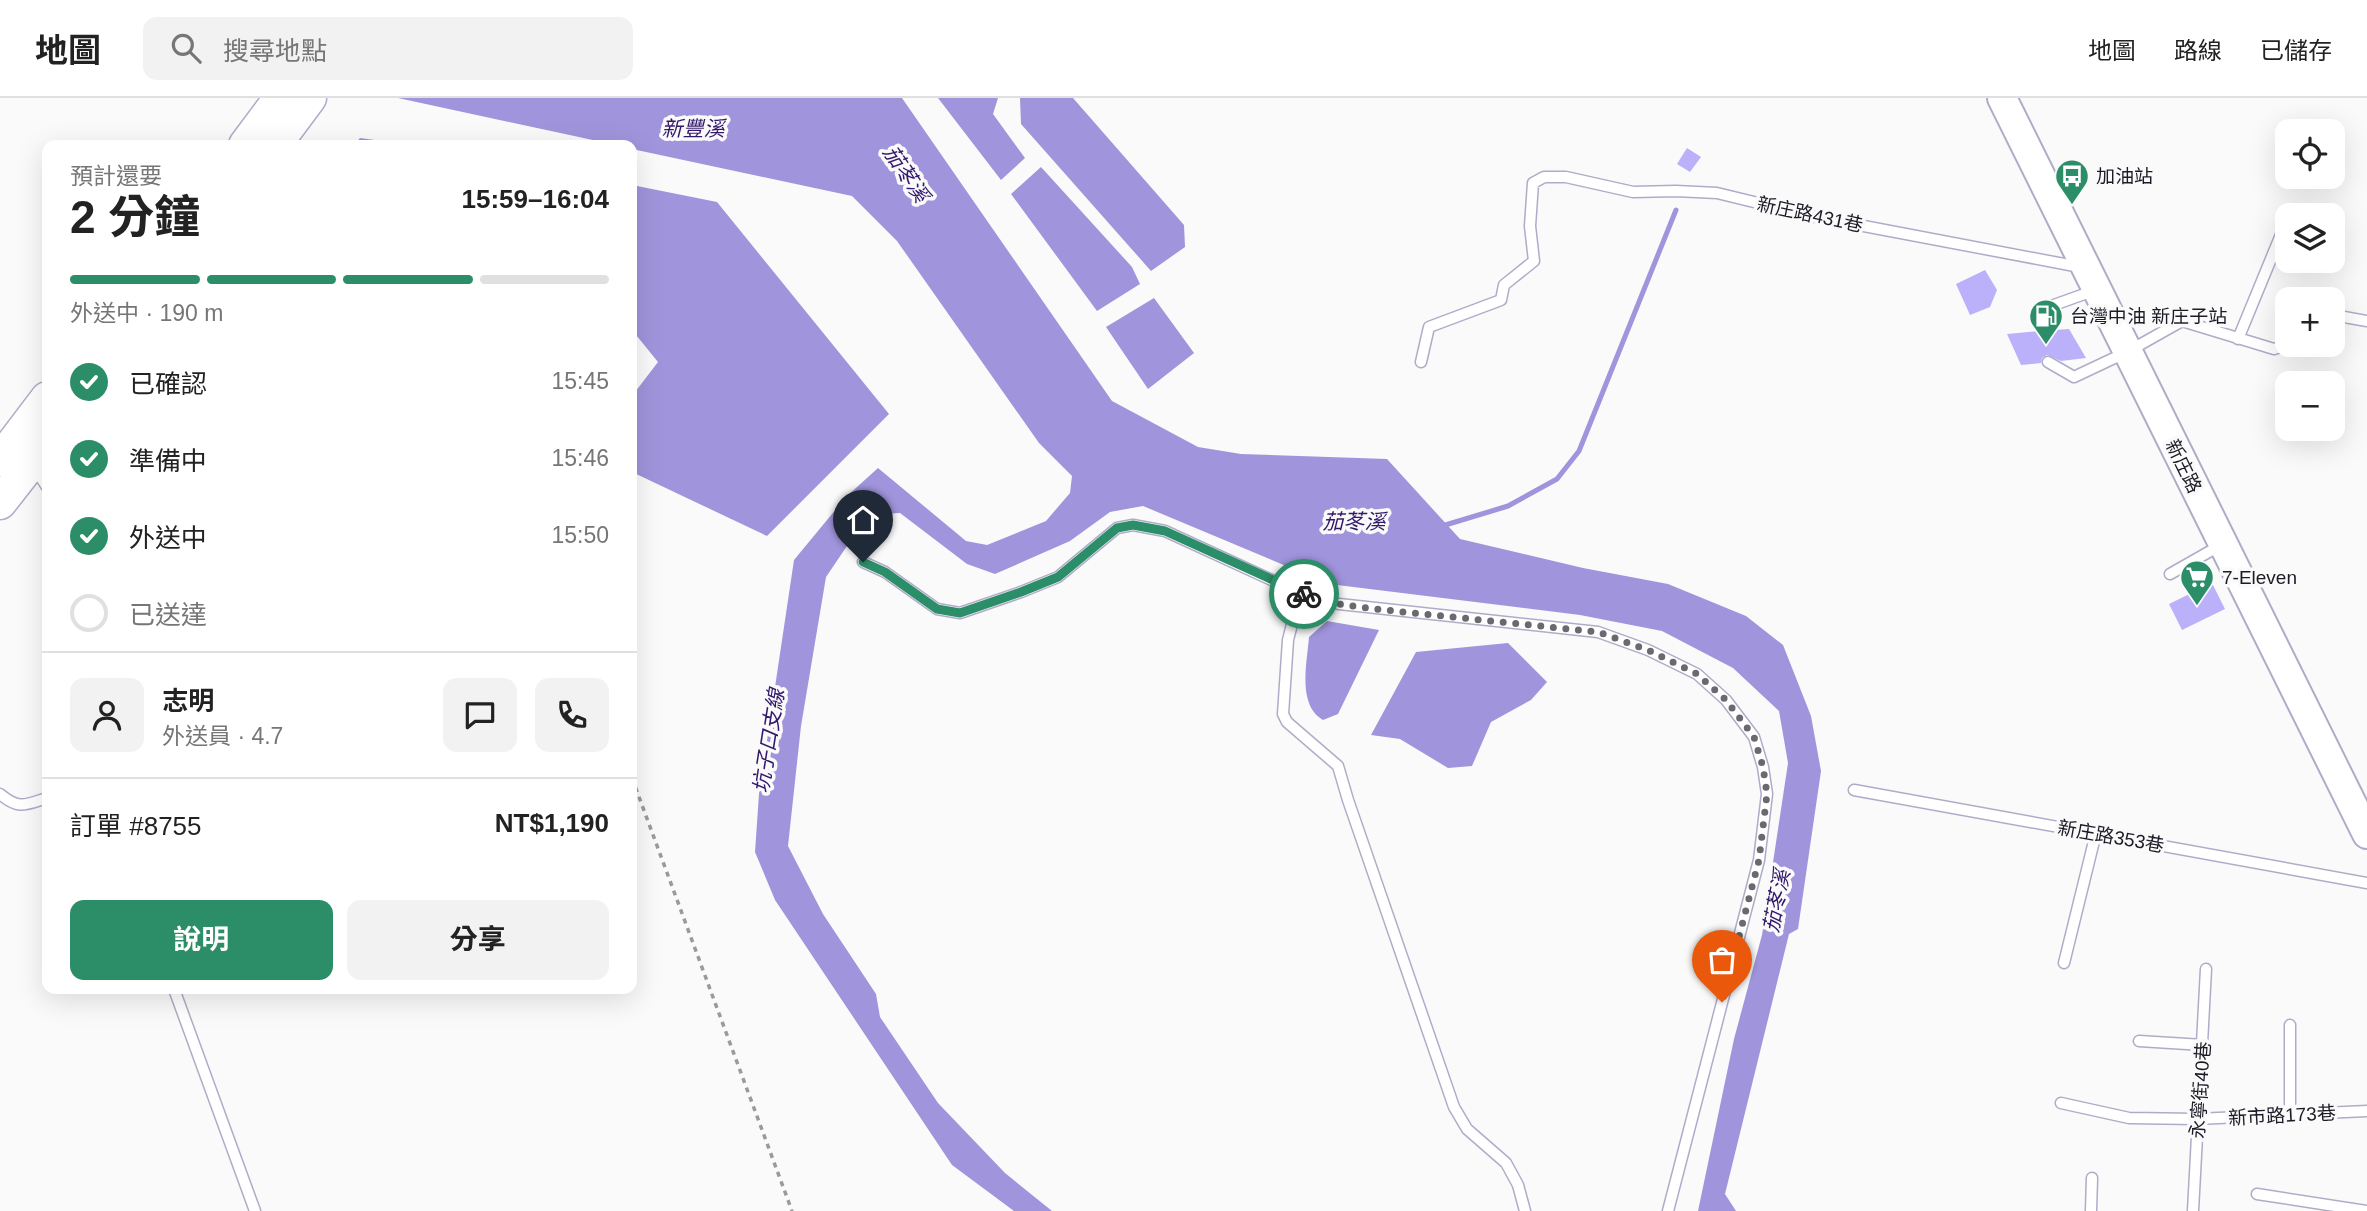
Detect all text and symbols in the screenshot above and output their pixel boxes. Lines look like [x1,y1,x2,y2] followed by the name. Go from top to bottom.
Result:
[143,17,633,80] search box
[167,29,205,67] icon: search
[35,32,101,69] text: 地圖
[223,36,327,66] text: 搜尋地點
[2088,37,2136,64] text: 地圖
[2174,37,2222,64] text: 路線
[2260,37,2332,64] text: 已儲存
[662,117,727,140] water label: 新豐溪
[2275,119,2345,441] map controls
[2275,119,2345,189] button: locate
[879,141,935,209] water label: 茄苳溪
[2053,157,2091,206] bus stop icon: 加油站
[70,163,162,189] text: 預計還要
[2096,166,2153,187] place label: 加油站
[462,184,609,214] text: 15:59–16:04
[70,191,200,243] text: 2 分鐘
[1755,193,1865,236] street label: 新庄路431巷
[2275,203,2345,273] button: layers
[2275,287,2345,357] button: +
[2027,297,2065,346] fuel station icon: 台灣中油 新庄子站
[70,300,223,326] text: 外送中 · 190 m
[2070,306,2227,327] place label: 台灣中油 新庄子站
[70,363,108,401] icon: check
[551,368,609,394] text: 15:45
[129,369,207,399] text: 已確認
[2275,371,2345,441] button: −
[2162,436,2205,496] street label: 新庄路
[70,440,108,478] icon: check
[551,445,609,471] text: 15:46
[129,446,207,476] text: 準備中
[833,490,893,562] pin
[844,501,882,539] icon: home
[1323,510,1388,533] water label: 茄苳溪
[70,517,108,555] icon: check
[551,522,609,548] text: 15:50
[129,523,207,553] text: 外送中
[2178,558,2216,607] supermarket icon: 7-Eleven
[1269,559,1339,629] courier
[2222,567,2297,588] place label: 7-Eleven
[1285,575,1323,613] icon: bike
[129,600,207,630] text: 已送達
[70,678,144,752] button: person
[443,678,517,752] button: chat
[535,678,609,752] button: phone
[749,685,788,795] water label: 坑子口支線
[162,686,214,716] text: 志明
[162,723,283,749] text: 外送員 · 4.7
[495,808,609,838] text: NT$1,190
[70,811,202,841] text: 訂單 #8755
[2056,817,2166,856] street label: 新庄路353巷
[1759,865,1794,934] water label: 茄苳溪
[70,900,333,980] button: 說明
[347,900,609,980] button: 分享
[1692,930,1752,1002] pin
[1703,941,1741,979] icon: bag
[2187,1041,2214,1139] street label: 永寧街40巷
[2228,1102,2336,1129] street label: 新市路173巷

